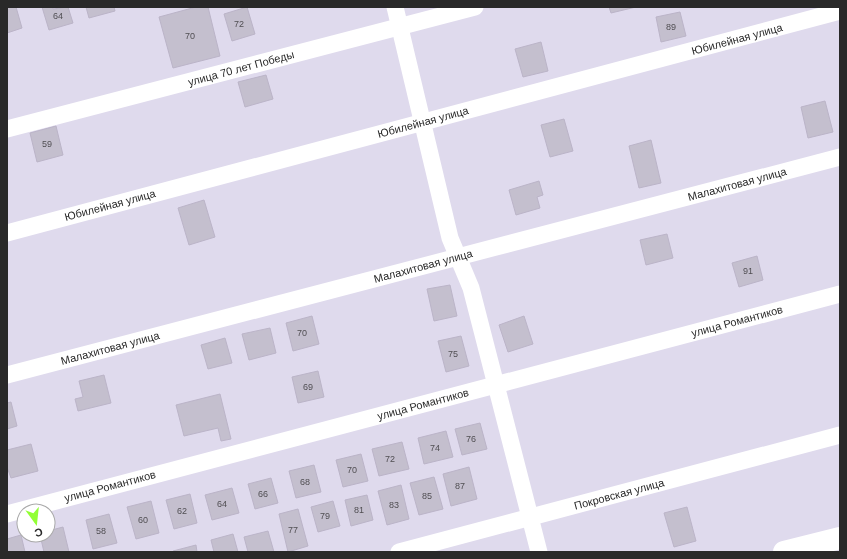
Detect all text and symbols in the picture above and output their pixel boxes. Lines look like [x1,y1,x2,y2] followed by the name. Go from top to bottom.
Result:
[53,11,63,21] house number: 64
[234,19,244,29] house number: 72
[690,21,785,57] street label: Юбилейная улица
[666,22,676,32] house number: 89
[185,31,195,41] house number: 70
[187,48,295,88] street label: улица 70 лет Победы
[376,104,471,140] street label: Юбилейная улица
[42,139,52,149] house number: 59
[686,165,789,203] street label: Малахитовая улица
[63,187,158,223] street label: Юбилейная улица
[372,247,475,285] street label: Малахитовая улица
[743,266,753,276] house number: 91
[690,303,784,339] street label: улица Романтиков
[297,328,307,338] house number: 70
[59,329,162,367] street label: Малахитовая улица
[448,349,458,359] house number: 75
[303,382,313,392] house number: 69
[376,386,470,422] street label: улица Романтиков
[466,434,476,444] house number: 76
[430,443,440,453] house number: 74
[385,454,395,464] house number: 72
[347,465,357,475] house number: 70
[63,468,157,504] street label: улица Романтиков
[573,476,666,512] street label: Покровская улица
[300,477,310,487] house number: 68
[455,481,465,491] house number: 87
[258,489,268,499] house number: 66
[422,491,432,501] house number: 85
[217,499,227,509] house number: 64
[389,500,399,510] house number: 83
[16,503,56,543] north arrow
[354,505,364,515] house number: 81
[177,506,187,516] house number: 62
[320,511,330,521] house number: 79
[138,515,148,525] house number: 60
[288,525,298,535] house number: 77
[33,526,44,539] text: С
[96,526,106,536] house number: 58

